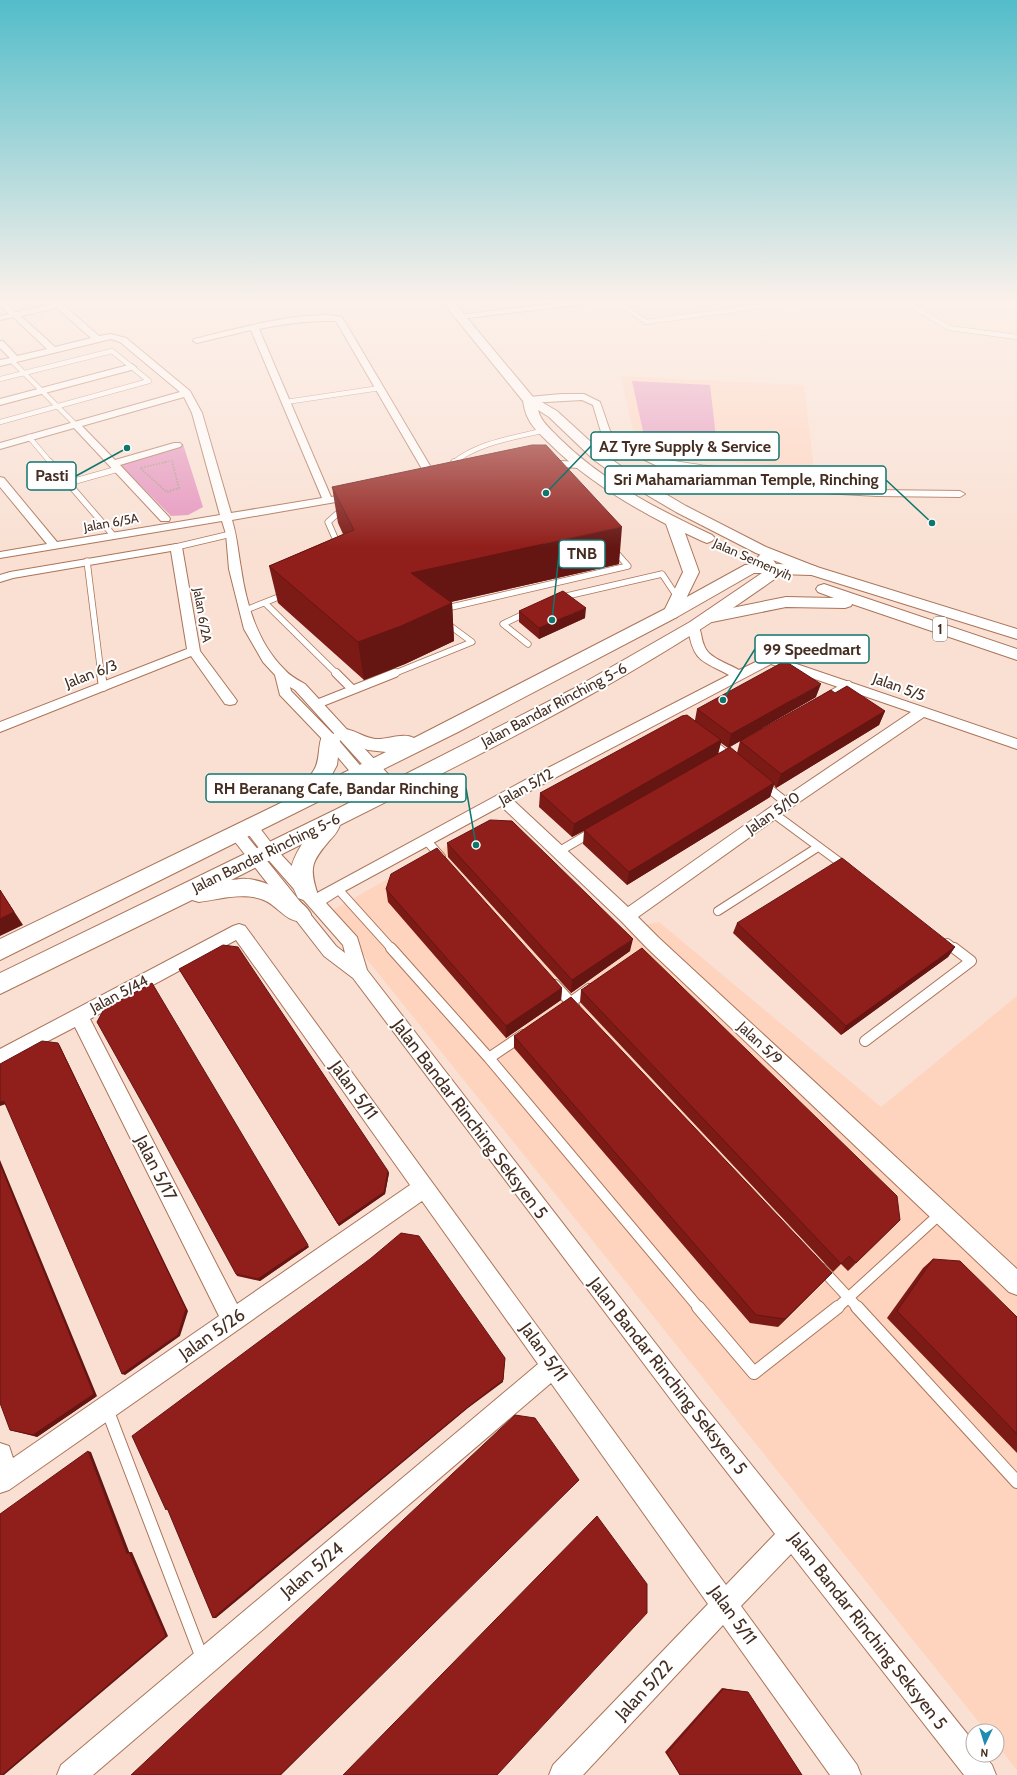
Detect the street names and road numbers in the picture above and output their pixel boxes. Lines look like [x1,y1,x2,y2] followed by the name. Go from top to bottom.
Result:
[81,509,140,535] street label: Jalan 6/5A
[710,534,795,584] street label: Jalan Semenyih
[190,585,216,644] street label: Jalan 6/2A
[933,617,947,641] road number: 1
[61,656,120,693] street label: Jalan 6/3
[477,659,630,752] street label: Jalan Bandar Rinching 5-6
[869,669,928,705] street label: Jalan 5/5
[495,765,556,810] street label: Jalan 5/12
[742,788,803,839] street label: Jalan 5/10
[188,809,343,897] street label: Jalan Bandar Rinching 5-6
[86,971,151,1017] street label: Jalan 5/44
[387,1014,552,1223] street label: Jalan Bandar Rinching Seksyen 5
[733,1017,786,1068] street label: Jalan 5/9
[325,1055,383,1124] street label: Jalan 5/11
[130,1131,182,1204] street label: Jalan 5/17
[583,1272,752,1479] street label: Jalan Bandar Rinching Seksyen 5
[174,1303,249,1365] street label: Jalan 5/26
[515,1317,573,1386] street label: Jalan 5/11
[783,1527,952,1734] street label: Jalan Bandar Rinching Seksyen 5
[275,1537,348,1603] street label: Jalan 5/24
[704,1580,762,1649] street label: Jalan 5/11
[610,1655,677,1725] street label: Jalan 5/22

